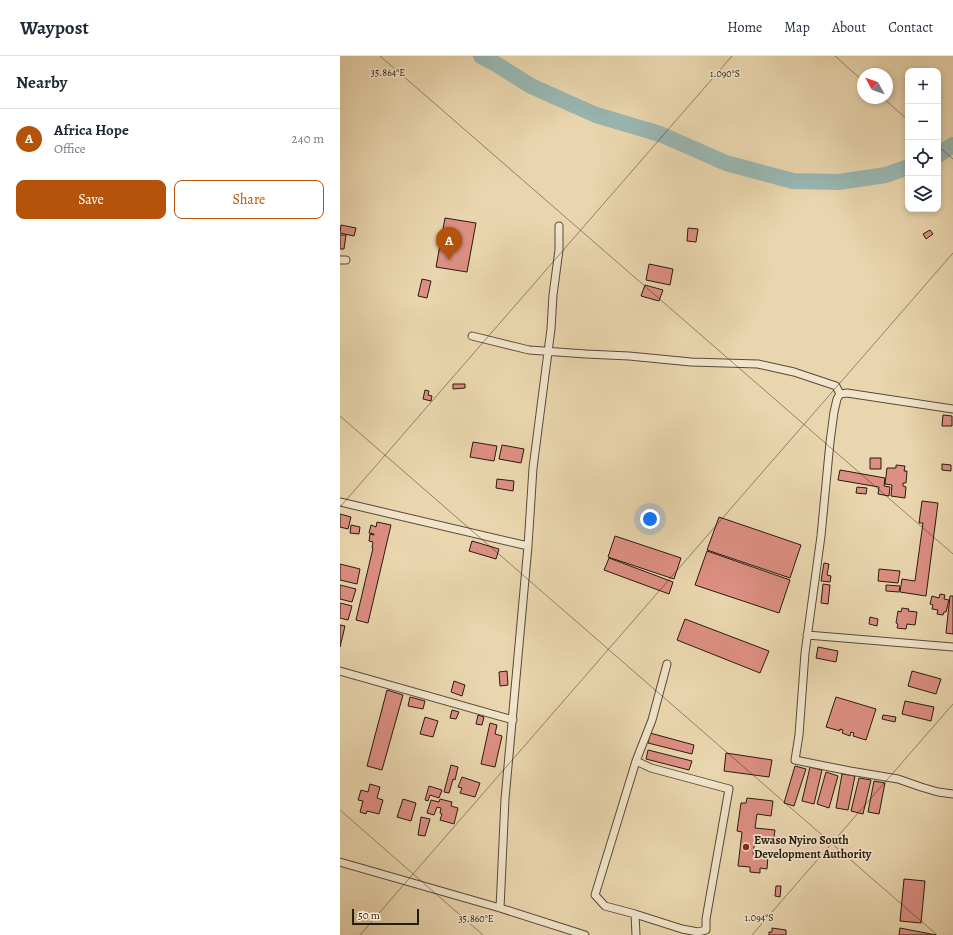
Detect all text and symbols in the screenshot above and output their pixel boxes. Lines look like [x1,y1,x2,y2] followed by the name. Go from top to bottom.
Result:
[20,15,89,41] text: Waypost
[727,18,762,37] text: Home
[784,18,810,37] text: Map
[832,18,866,37] text: About
[888,18,933,37] text: Contact
[371,66,405,79] text: 35.864°E
[710,67,740,80] text: 1.090°S
[857,68,893,104] north arrow
[905,68,941,212] map controls
[905,68,941,104] button: +
[16,71,67,94] text: Nearby
[905,104,941,140] button: −
[54,120,129,140] text: Africa Hope
[25,130,33,147] text: A
[292,130,324,147] text: 240 m
[54,140,86,157] text: Office
[905,140,941,176] button: locate
[905,176,941,212] button: layers
[16,180,166,219] button: Save
[174,180,324,219] button: Share
[436,227,462,260] pin: A
[640,509,660,529] your location
[754,832,872,862] place label: Ewaso Nyiro South Development Authority
[741,842,751,852] marker: Ewaso Nyiro South Development Authority
[352,907,419,926] scale bar
[358,908,380,923] text: 50 m
[744,911,774,924] text: 1.094°S
[458,912,494,925] text: 35.860°E

